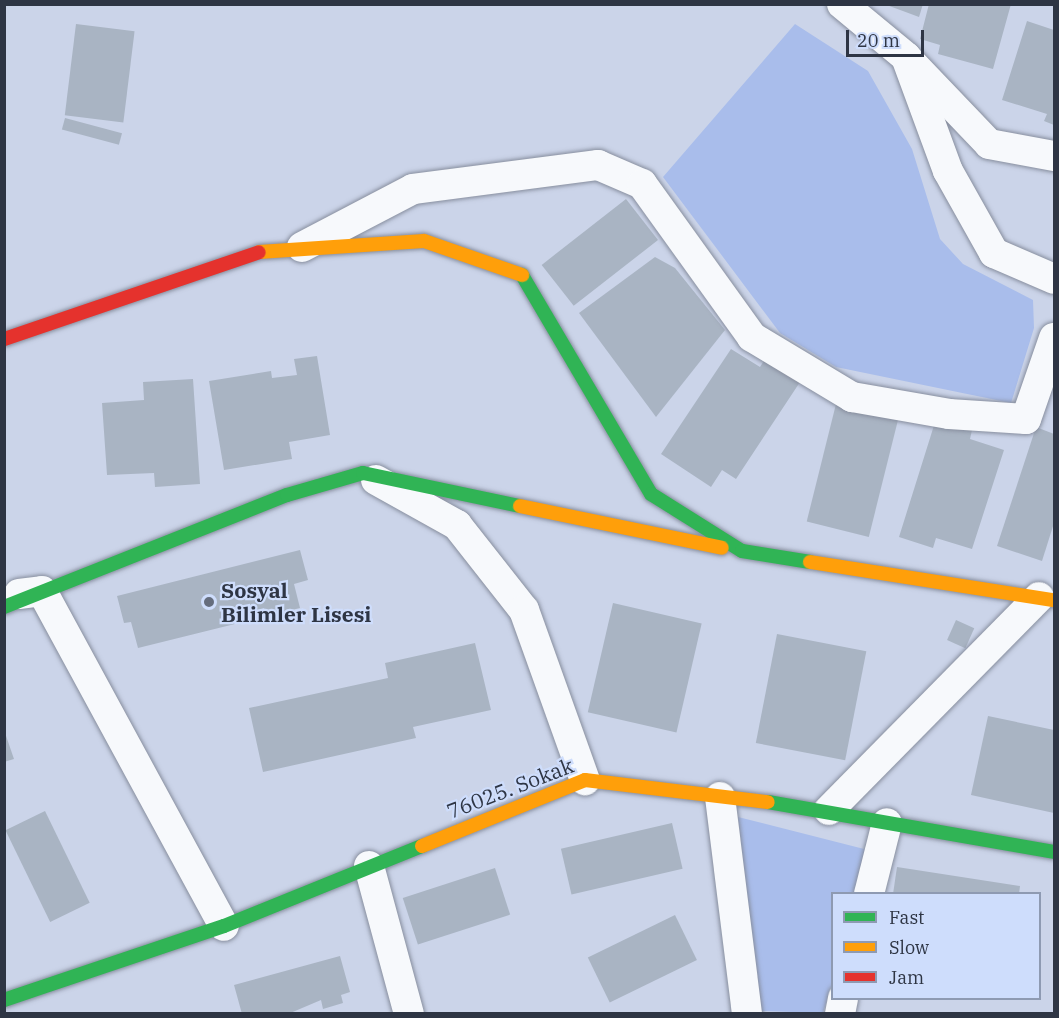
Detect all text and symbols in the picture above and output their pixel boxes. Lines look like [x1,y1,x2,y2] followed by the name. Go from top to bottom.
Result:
[849,18,927,56] scale bar
[857,29,900,52] text: 20 m
[221,577,371,627] place label: Sosyal Bilimler Lisesi
[202,595,216,609] marker: Sosyal Bilimler Lisesi
[443,752,577,824] street label: 76025. Sokak
[831,892,1041,1000] legend
[889,906,924,929] text: Fast
[889,936,929,959] text: Slow
[889,966,924,989] text: Jam

